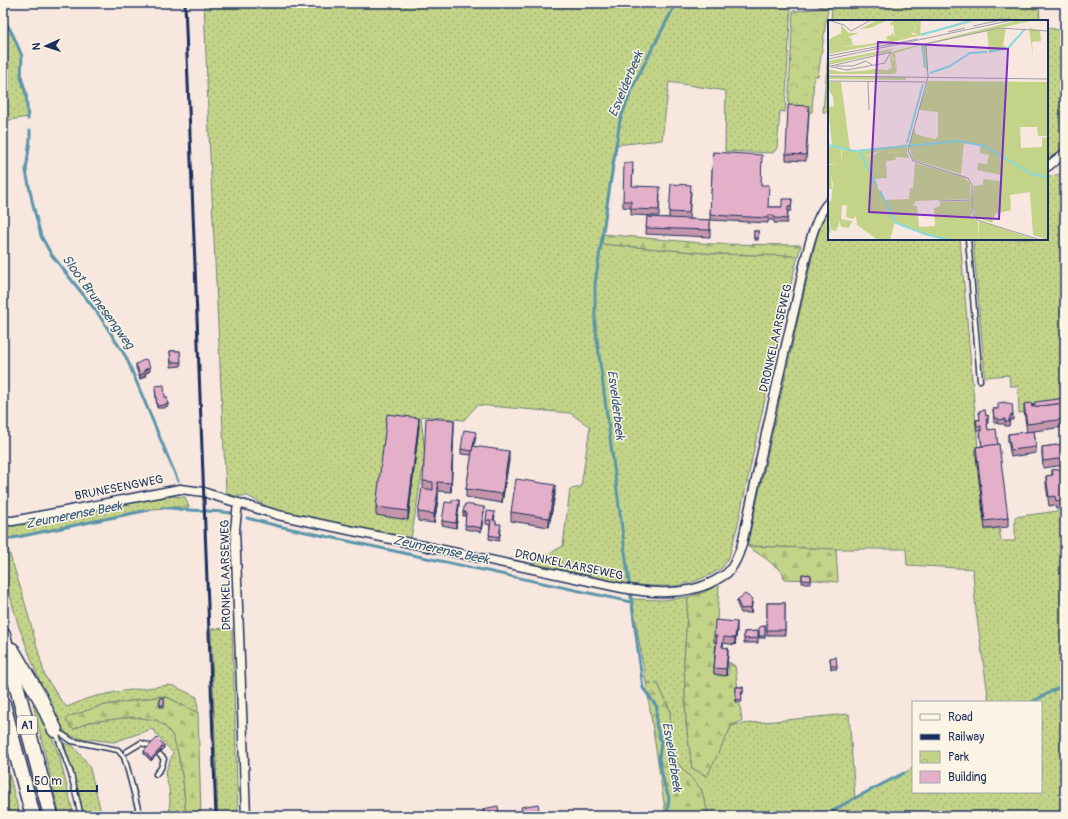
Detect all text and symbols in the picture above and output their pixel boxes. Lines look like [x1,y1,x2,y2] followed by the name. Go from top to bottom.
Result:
[828,20,1048,240] inset map
[26,26,66,66] north arrow
[30,42,43,51] text: N
[605,47,648,119] water label: Esvelderbeek
[58,252,138,353] water label: Sloot Brunesengweg
[756,282,796,394] street label: DRONKELAARSEWEG
[604,369,628,442] water label: Esvelderbeek
[73,472,165,504] street label: BRUNESENGWEG
[25,498,125,532] water label: Zeumerense Beek
[218,520,234,630] street label: DRONKELAARSEWEG
[392,532,492,568] water label: Zeumerense Beek
[513,546,625,584] street label: DRONKELAARSEWEG
[912,701,1042,793] legend
[948,710,973,725] text: Road
[17,716,37,734] road number: A1
[659,721,686,794] water label: Esvelderbeek
[948,730,984,745] text: Railway
[948,750,969,765] text: Park
[28,767,97,793] scale bar
[948,770,987,785] text: Building
[34,774,62,789] text: 50 m

